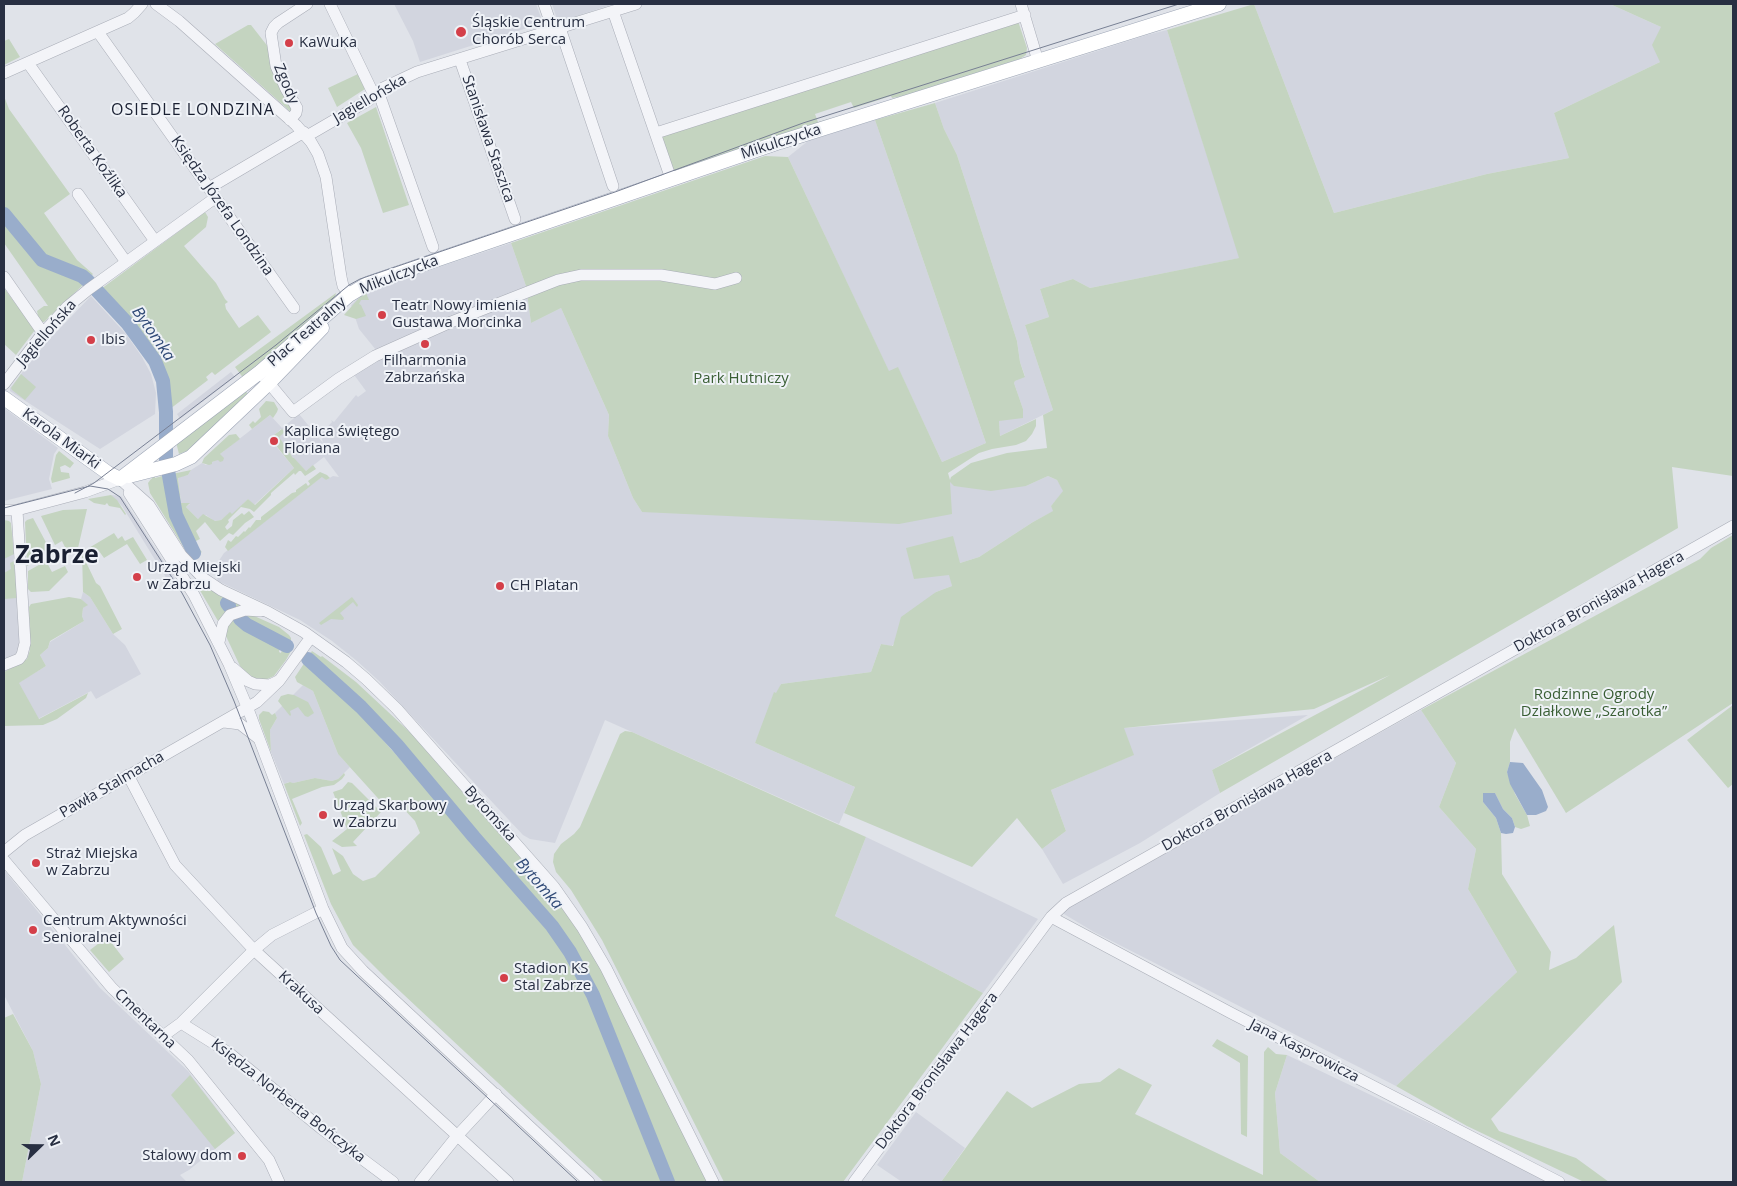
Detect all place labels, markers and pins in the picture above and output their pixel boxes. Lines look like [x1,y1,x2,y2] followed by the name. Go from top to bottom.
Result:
[472,14,585,49] place label: Śląskie Centrum Chorób Serca
[454,25,468,39] marker: Śląskie Centrum Chorób Serca
[299,34,357,52] place label: KaWuKa
[283,37,295,49] marker: KaWuKa
[392,297,527,332] place label: Teatr Nowy imienia Gustawa Morcinka
[376,309,388,321] marker: Teatr Nowy imienia Gustawa Morcinka
[101,331,125,349] place label: Ibis
[85,334,97,346] marker: Ibis
[419,338,431,350] marker: Filharmonia Zabrzańska
[383,352,467,387] place label: Filharmonia Zabrzańska
[284,423,400,458] place label: Kaplica świętego Floriana
[268,435,280,447] marker: Kaplica świętego Floriana
[147,559,241,594] place label: Urząd Miejski w Zabrzu
[131,571,143,583] marker: Urząd Miejski w Zabrzu
[510,577,578,595] place label: CH Platan
[494,580,506,592] marker: CH Platan
[333,797,446,832] place label: Urząd Skarbowy w Zabrzu
[317,809,329,821] marker: Urząd Skarbowy w Zabrzu
[46,845,138,880] place label: Straż Miejska w Zabrzu
[30,857,42,869] marker: Straż Miejska w Zabrzu
[43,912,187,947] place label: Centrum Aktywności Senioralnej
[27,924,39,936] marker: Centrum Aktywności Senioralnej
[514,960,591,995] place label: Stadion KS Stal Zabrze
[498,972,510,984] marker: Stadion KS Stal Zabrze
[142,1147,232,1165] place label: Stalowy dom
[236,1150,248,1162] marker: Stalowy dom

